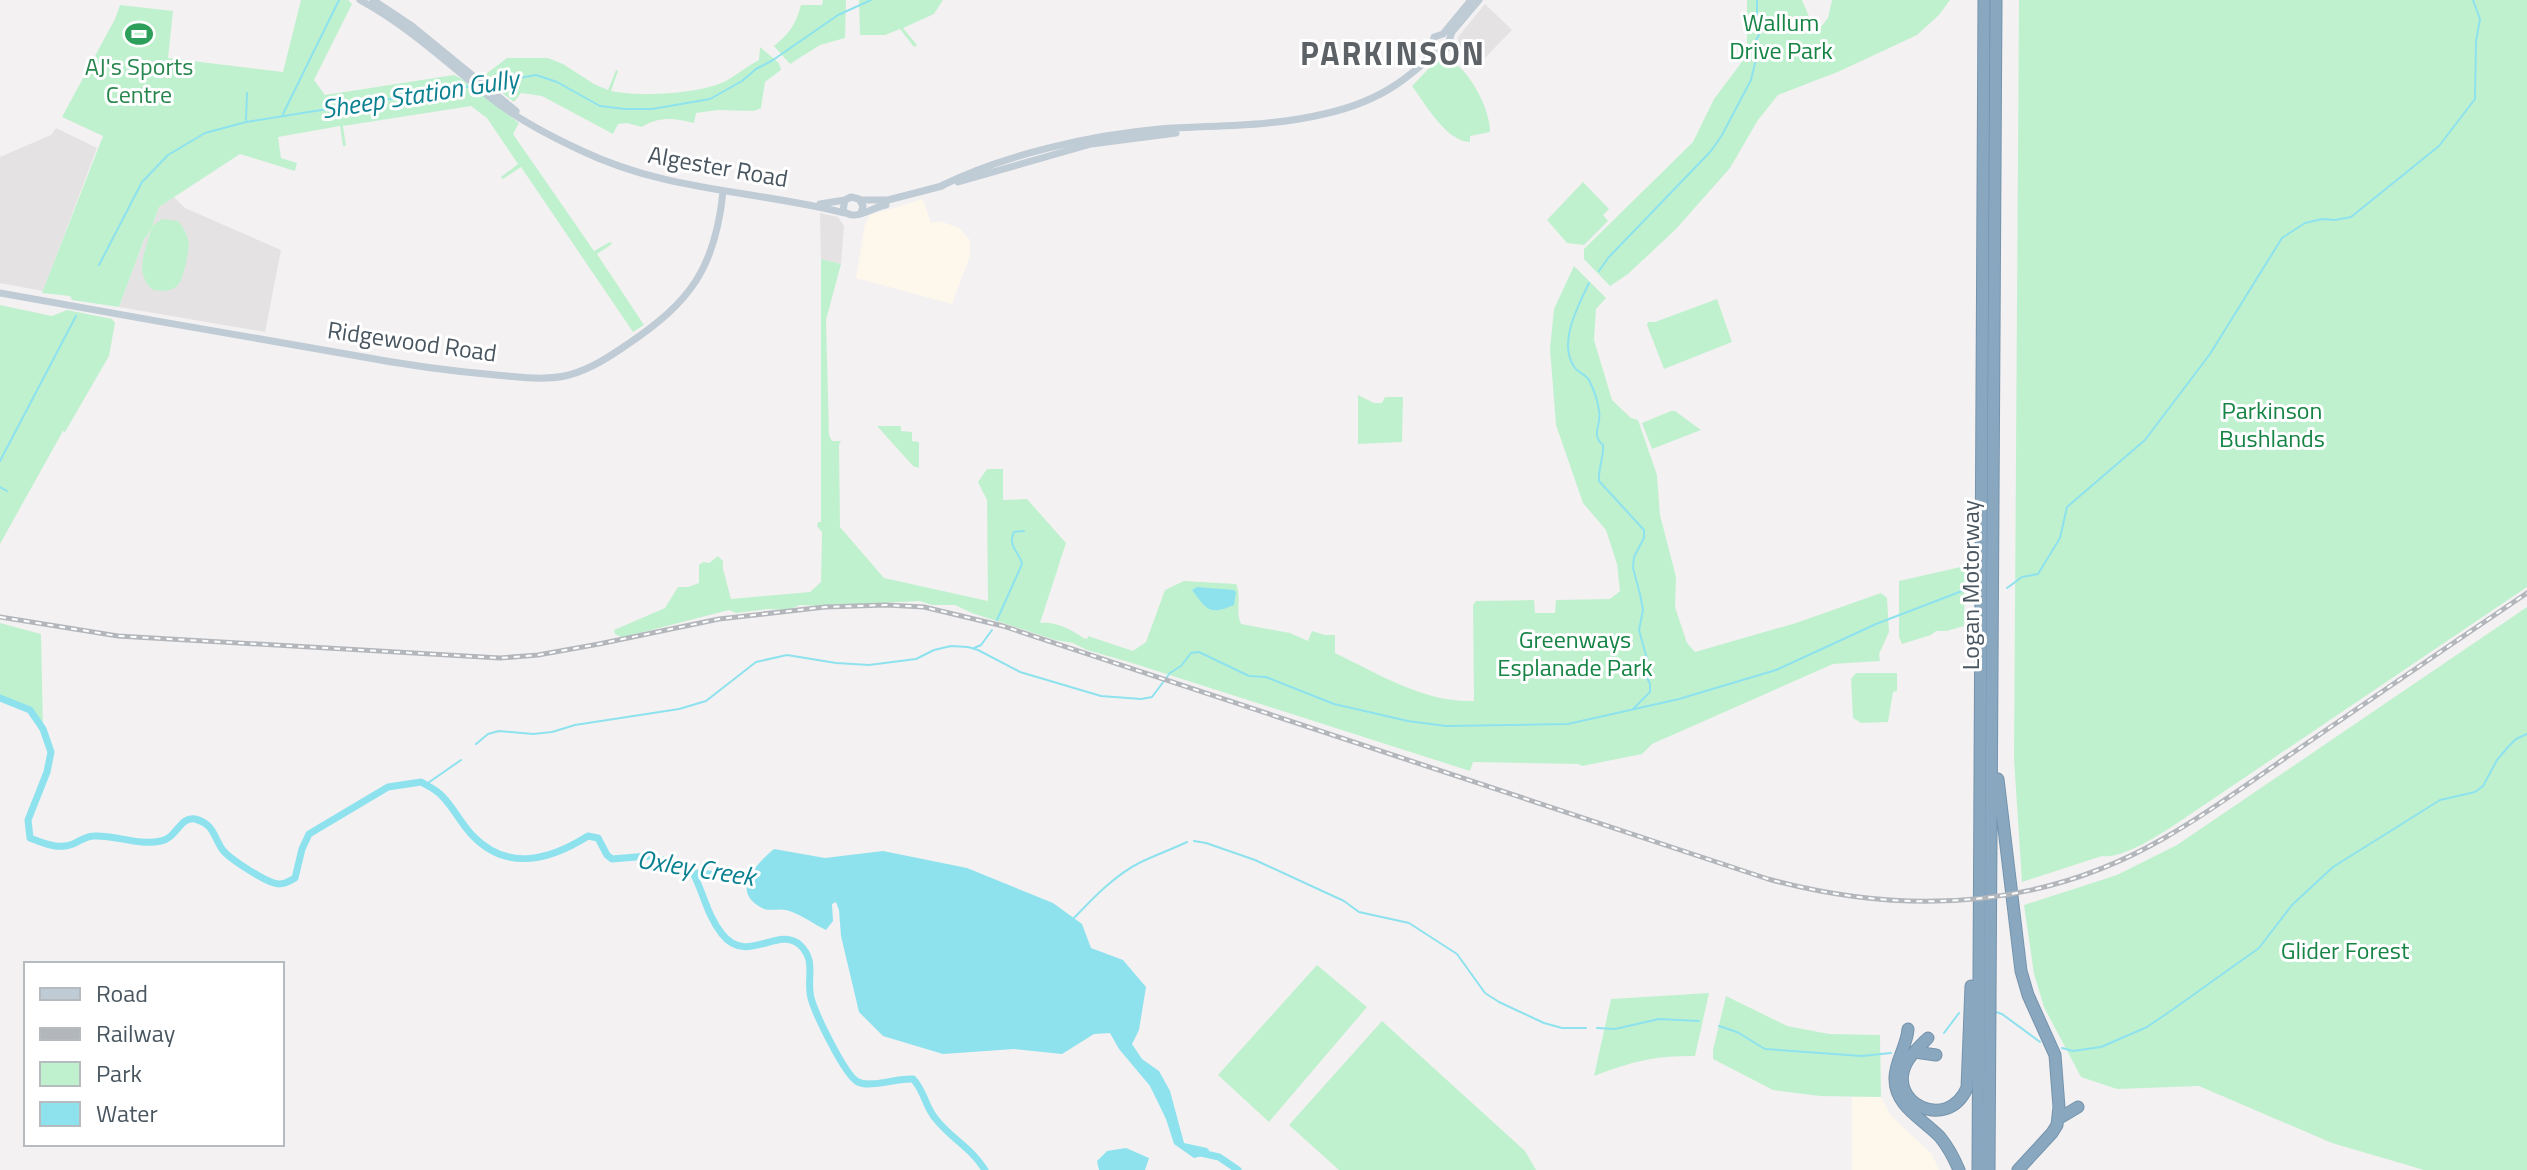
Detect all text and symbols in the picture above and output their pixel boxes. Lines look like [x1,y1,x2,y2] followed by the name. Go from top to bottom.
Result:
[1729,4,1833,68] park label: Wallum Drive Park
[124,19,154,49] sports icon: AJ's Sports Centre
[1300,29,1486,77] district label: PARKINSON
[85,48,193,112] place label: AJ's Sports Centre
[319,58,524,128] water label: Sheep Station Gully
[645,136,791,196] street label: Algester Road
[325,311,499,371] street label: Ridgewood Road
[2219,392,2325,456] park label: Parkinson Bushlands
[1952,499,1988,670] street label: Logan Motorway
[1497,621,1653,685] park label: Greenways Esplanade Park
[634,839,761,897] water label: Oxley Creek
[2281,932,2410,968] park label: Glider Forest
[24,962,284,1146] legend
[96,975,148,1011] text: Road
[96,1015,176,1051] text: Railway
[96,1055,142,1091] text: Park
[96,1095,158,1131] text: Water

